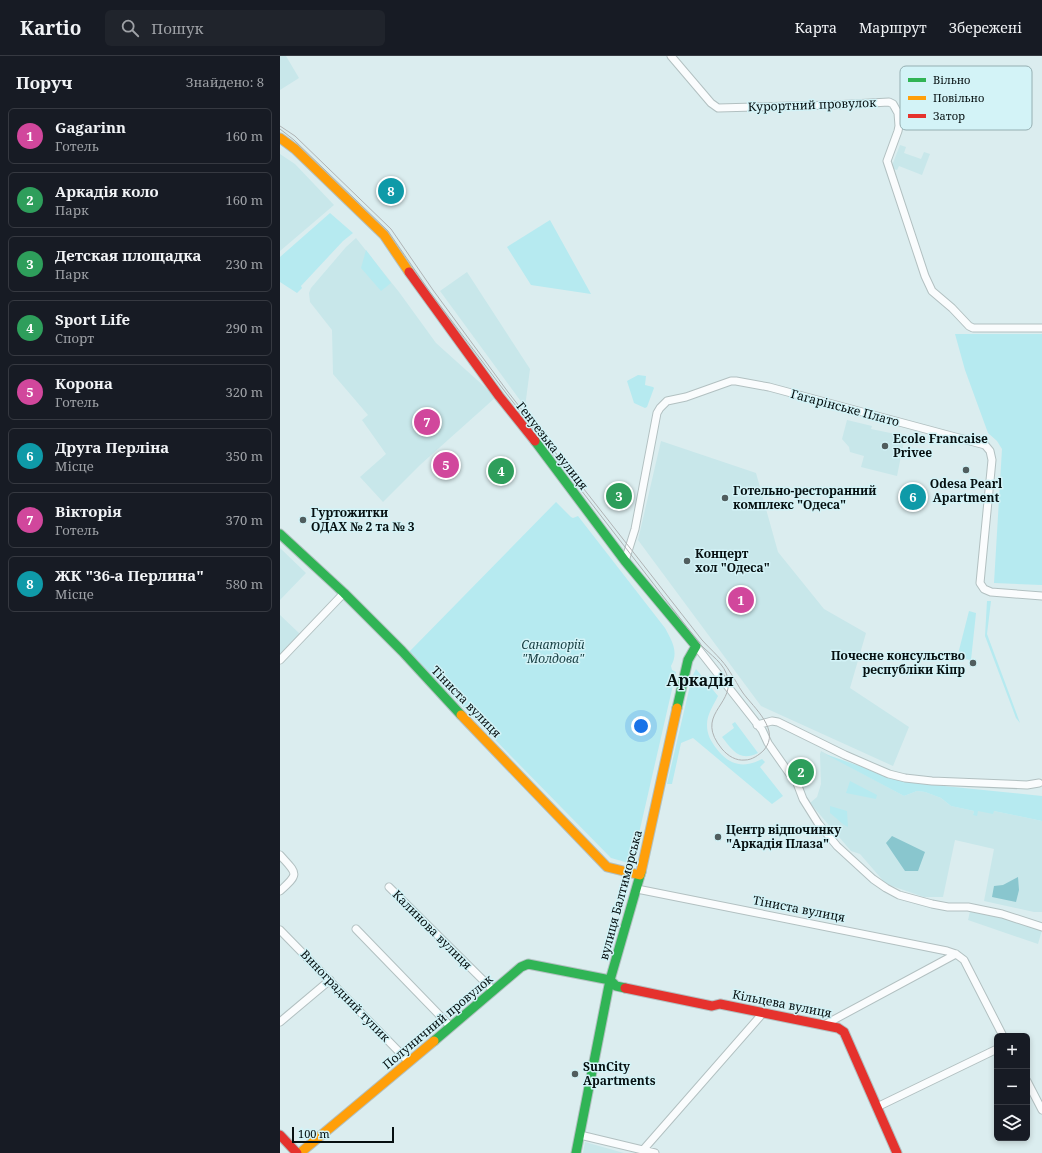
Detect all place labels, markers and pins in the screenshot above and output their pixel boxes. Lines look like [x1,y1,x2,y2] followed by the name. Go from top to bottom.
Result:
[378,176,404,206] pin: 8
[414,407,440,437] pin: 7
[893,430,988,461] place label: Ecole Francaise Privee
[880,441,890,451] marker: Ecole Francaise Privee
[433,450,459,480] pin: 5
[488,456,514,486] pin: 4
[961,465,971,475] marker: Odesa Pearl Apartment
[930,475,1003,506] place label: Odesa Pearl Apartment
[606,481,632,511] pin: 3
[733,482,876,513] place label: Готельно-ресторанний комплекс "Одеса"
[900,482,926,512] pin: 6
[720,493,730,503] marker: Готельно-ресторанний комплекс "Одеса"
[311,504,415,535] place label: Гуртожитки ОДАХ № 2 та № 3
[298,515,308,525] marker: Гуртожитки ОДАХ № 2 та № 3
[695,545,770,576] place label: Концерт хол "Одеса"
[682,556,692,566] marker: Концерт хол "Одеса"
[728,585,754,615] pin: 1
[831,647,965,678] place label: Почесне консульство республіки Кіпр
[968,658,978,668] marker: Почесне консульство республіки Кіпр
[788,757,814,787] pin: 2
[726,821,842,852] place label: Центр відпочинку "Аркадія Плаза"
[713,832,723,842] marker: Центр відпочинку "Аркадія Плаза"
[583,1058,656,1089] place label: SunCity Apartments
[570,1069,580,1079] marker: SunCity Apartments

